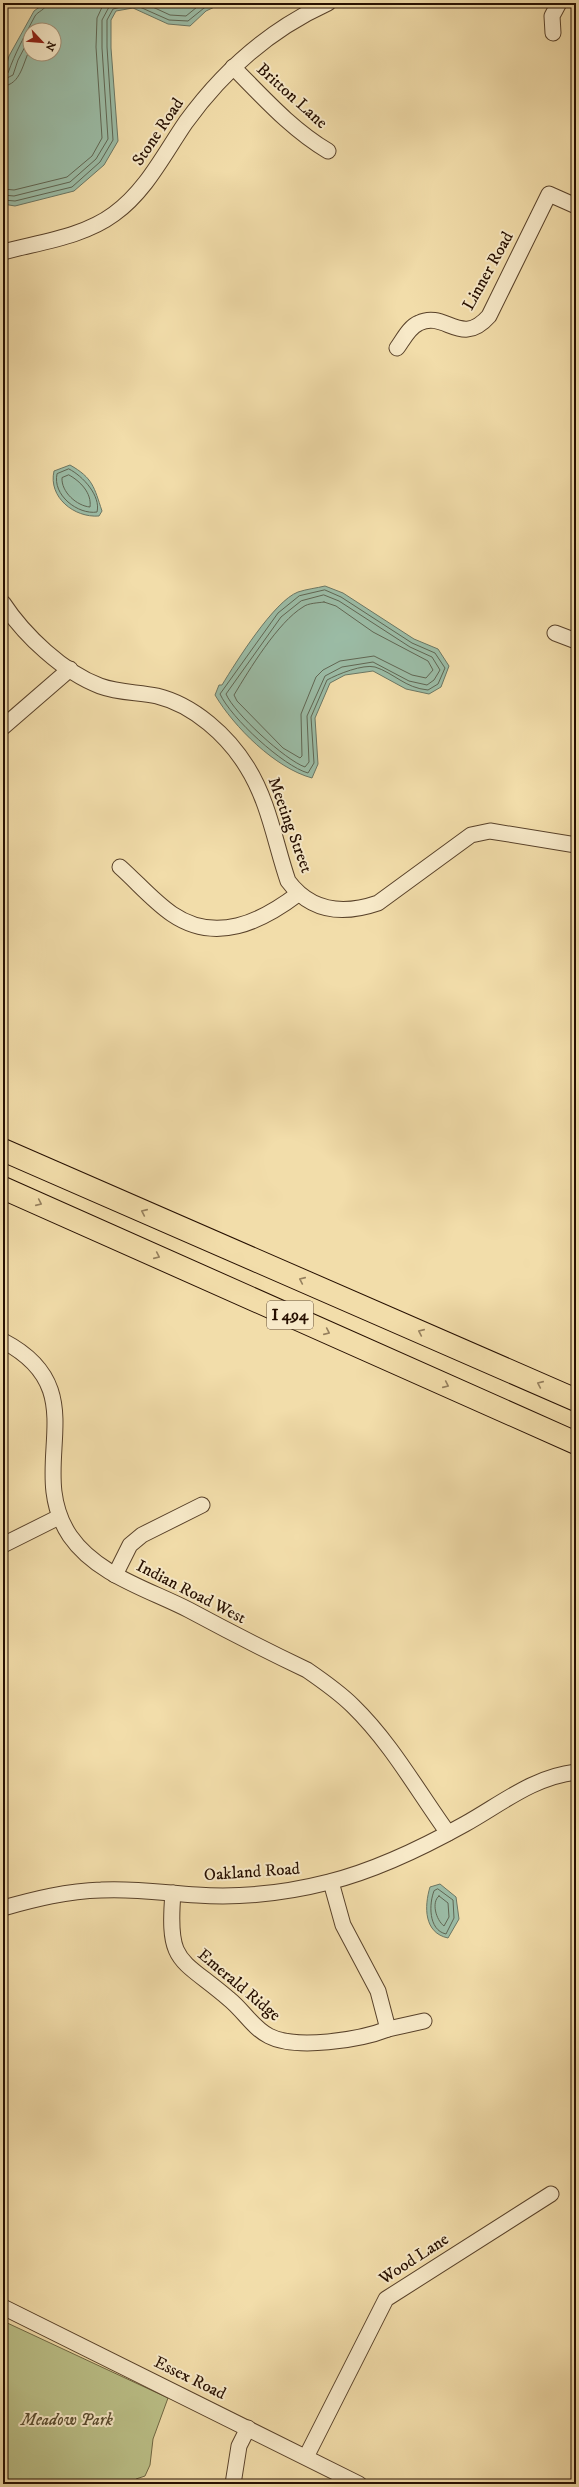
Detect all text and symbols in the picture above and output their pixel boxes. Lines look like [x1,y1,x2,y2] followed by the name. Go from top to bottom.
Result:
[22,22,62,62] north arrow
[42,39,58,53] text: N
[252,58,332,134] street label: Britton Lane
[127,93,189,170] street label: Stone Road
[457,227,519,314] street label: Linner Road
[263,774,318,876] street label: Meeting Street
[35,1199,42,1207] one-way arrow
[141,1208,148,1216] one-way arrow
[153,1251,161,1259] one-way arrow
[298,1277,306,1285] one-way arrow
[267,1301,313,1329] road number: I 494
[323,1327,331,1335] one-way arrow
[418,1329,425,1337] one-way arrow
[442,1380,449,1388] one-way arrow
[537,1381,545,1389] one-way arrow
[132,1555,250,1629] street label: Indian Road West
[203,1858,301,1886] street label: Oakland Road
[193,1944,285,2026] street label: Emerald Ridge
[374,2228,453,2290] street label: Wood Lane
[150,2351,230,2405] street label: Essex Road
[20,2409,114,2431] park label: Meadow Park

